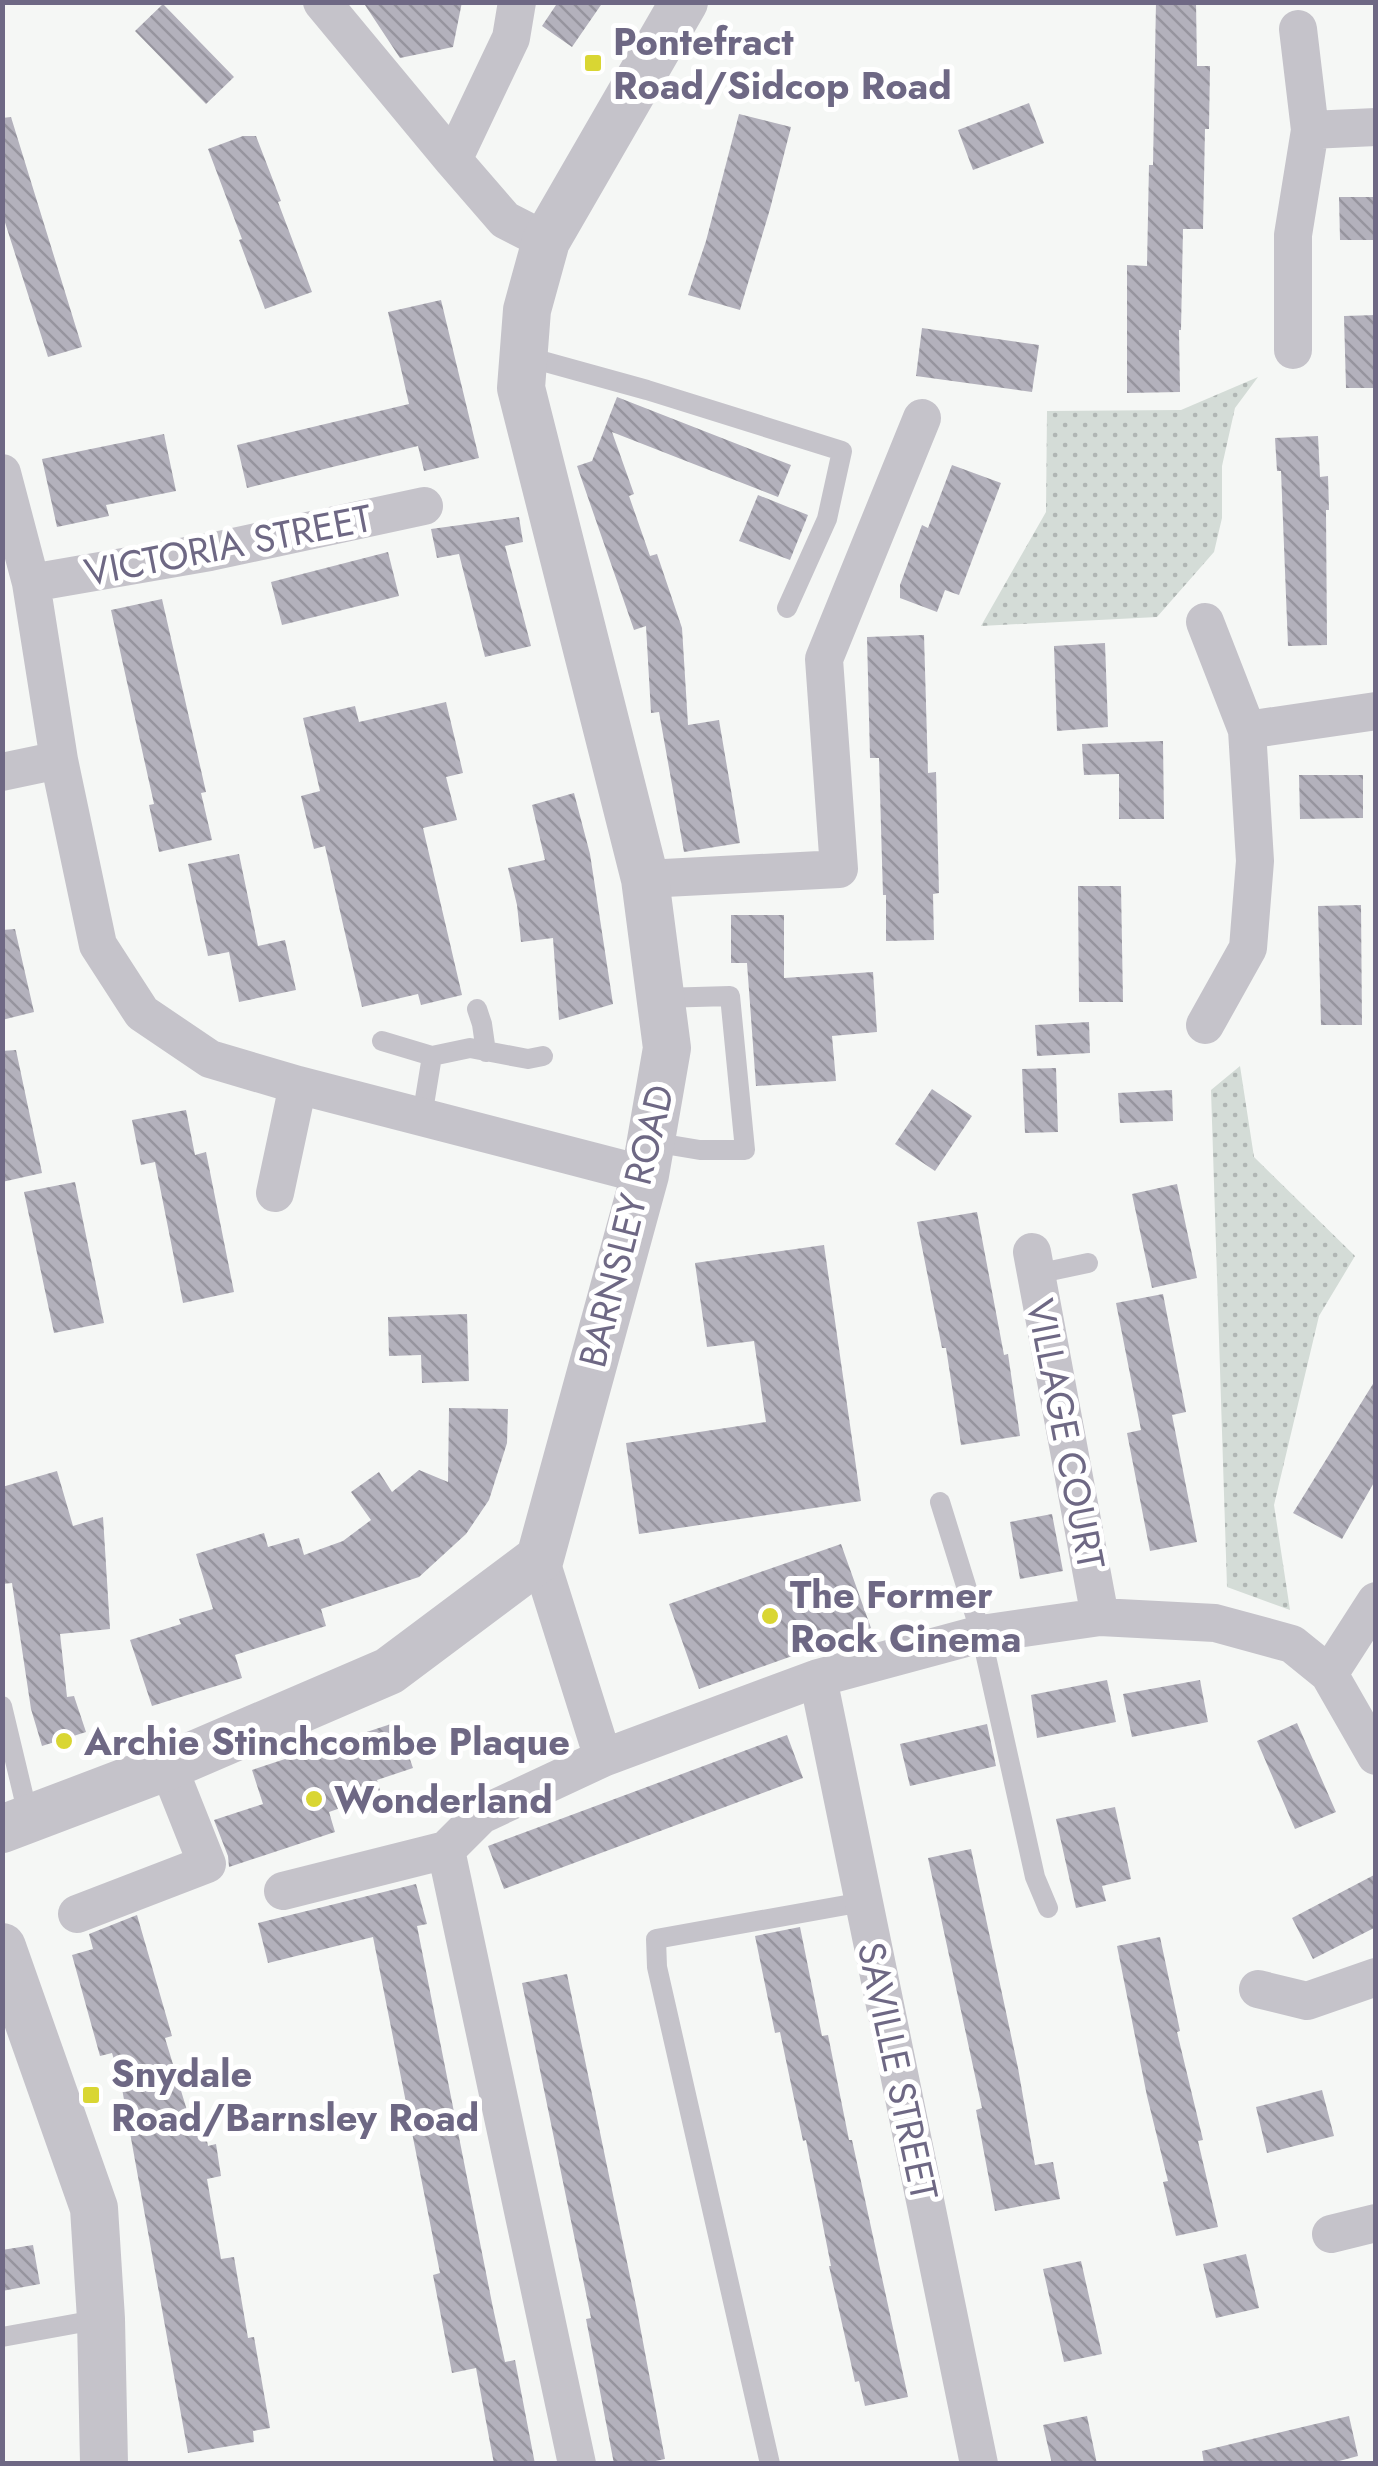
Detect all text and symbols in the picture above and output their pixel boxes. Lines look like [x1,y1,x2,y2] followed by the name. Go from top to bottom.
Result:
[613,14,952,113] place label: Pontefract Road/Sidcop Road
[582,52,604,74] marker: Pontefract Road/Sidcop Road
[80,490,377,600] street label: VICTORIA STREET
[564,1079,688,1373] street label: BARNSLEY ROAD
[1013,1294,1119,1574] street label: VILLAGE COURT
[790,1567,1022,1666] place label: The Former Rock Cinema
[759,1605,781,1627] marker: The Former Rock Cinema
[83,1714,570,1769] place label: Archie Stinchcombe Plaque
[53,1730,75,1752] marker: Archie Stinchcombe Plaque
[334,1772,553,1827] place label: Wonderland
[303,1788,325,1810] marker: Wonderland
[844,1937,952,2205] street label: SAVILLE STREET
[111,2046,479,2145] place label: Snydale Road/Barnsley Road
[80,2084,102,2106] marker: Snydale Road/Barnsley Road

